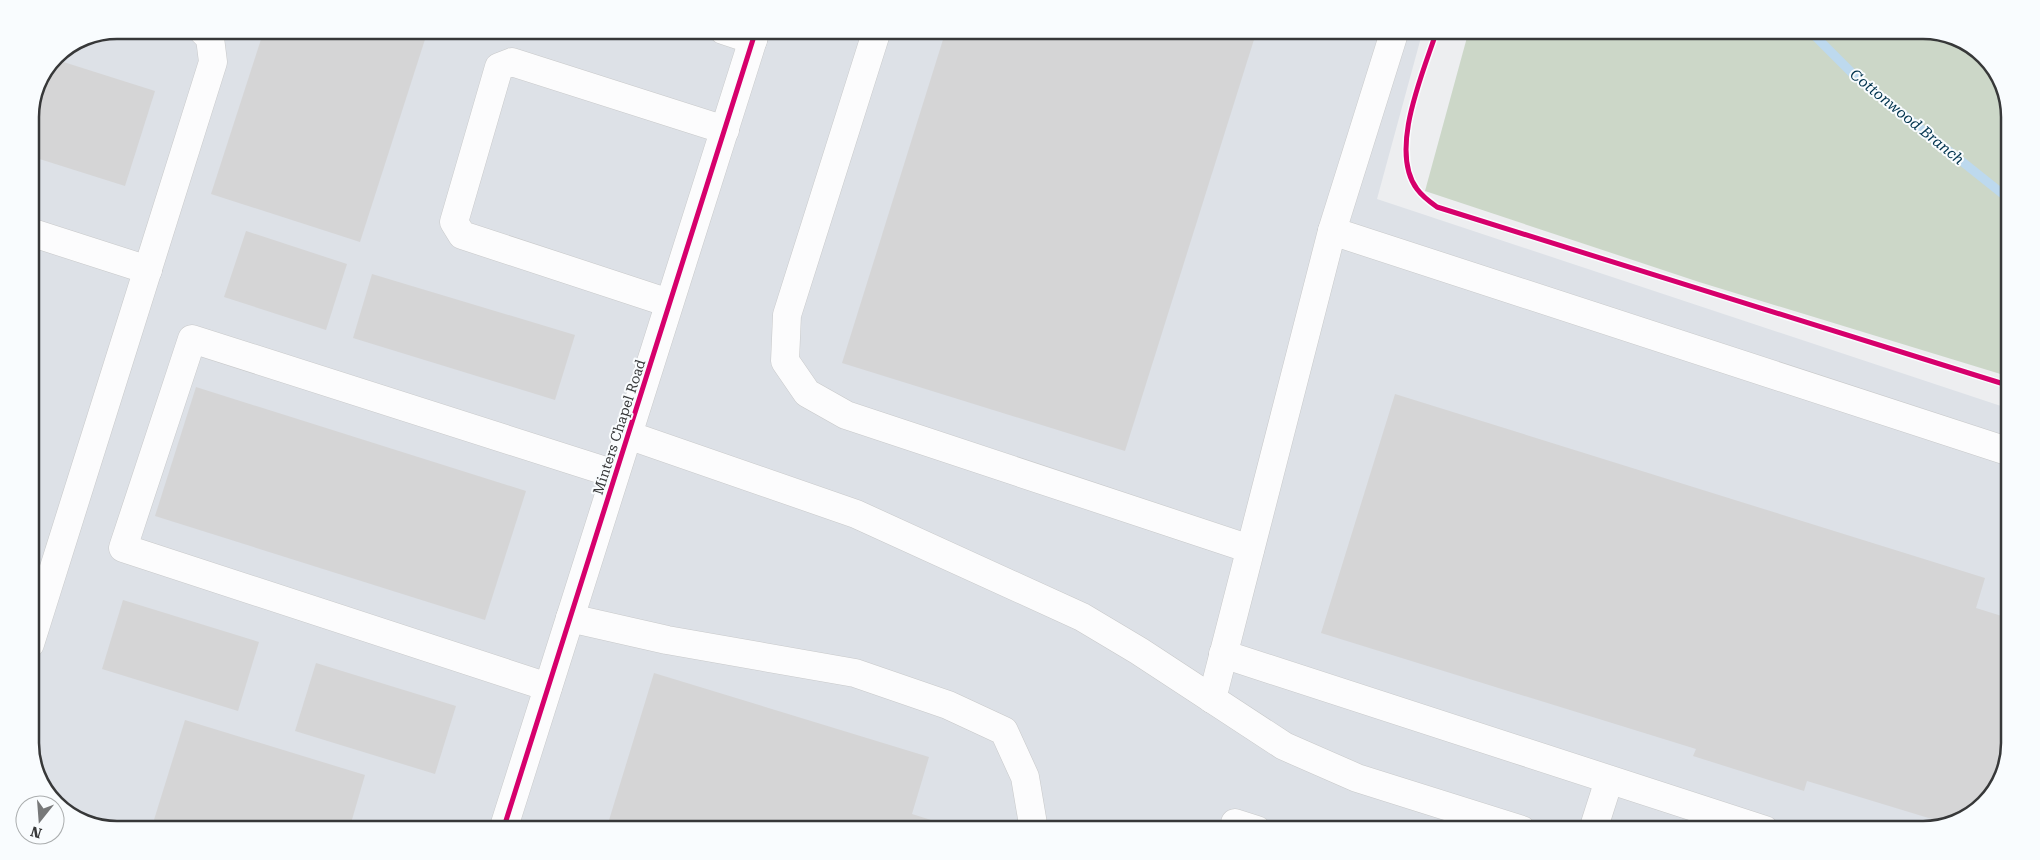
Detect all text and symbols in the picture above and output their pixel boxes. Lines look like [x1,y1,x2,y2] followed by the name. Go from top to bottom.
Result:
[1846,65,1968,169] water label: Cottonwood Branch
[590,357,648,497] street label: Minters Chapel Road
[15,795,65,845] north arrow
[28,823,44,842] text: N

